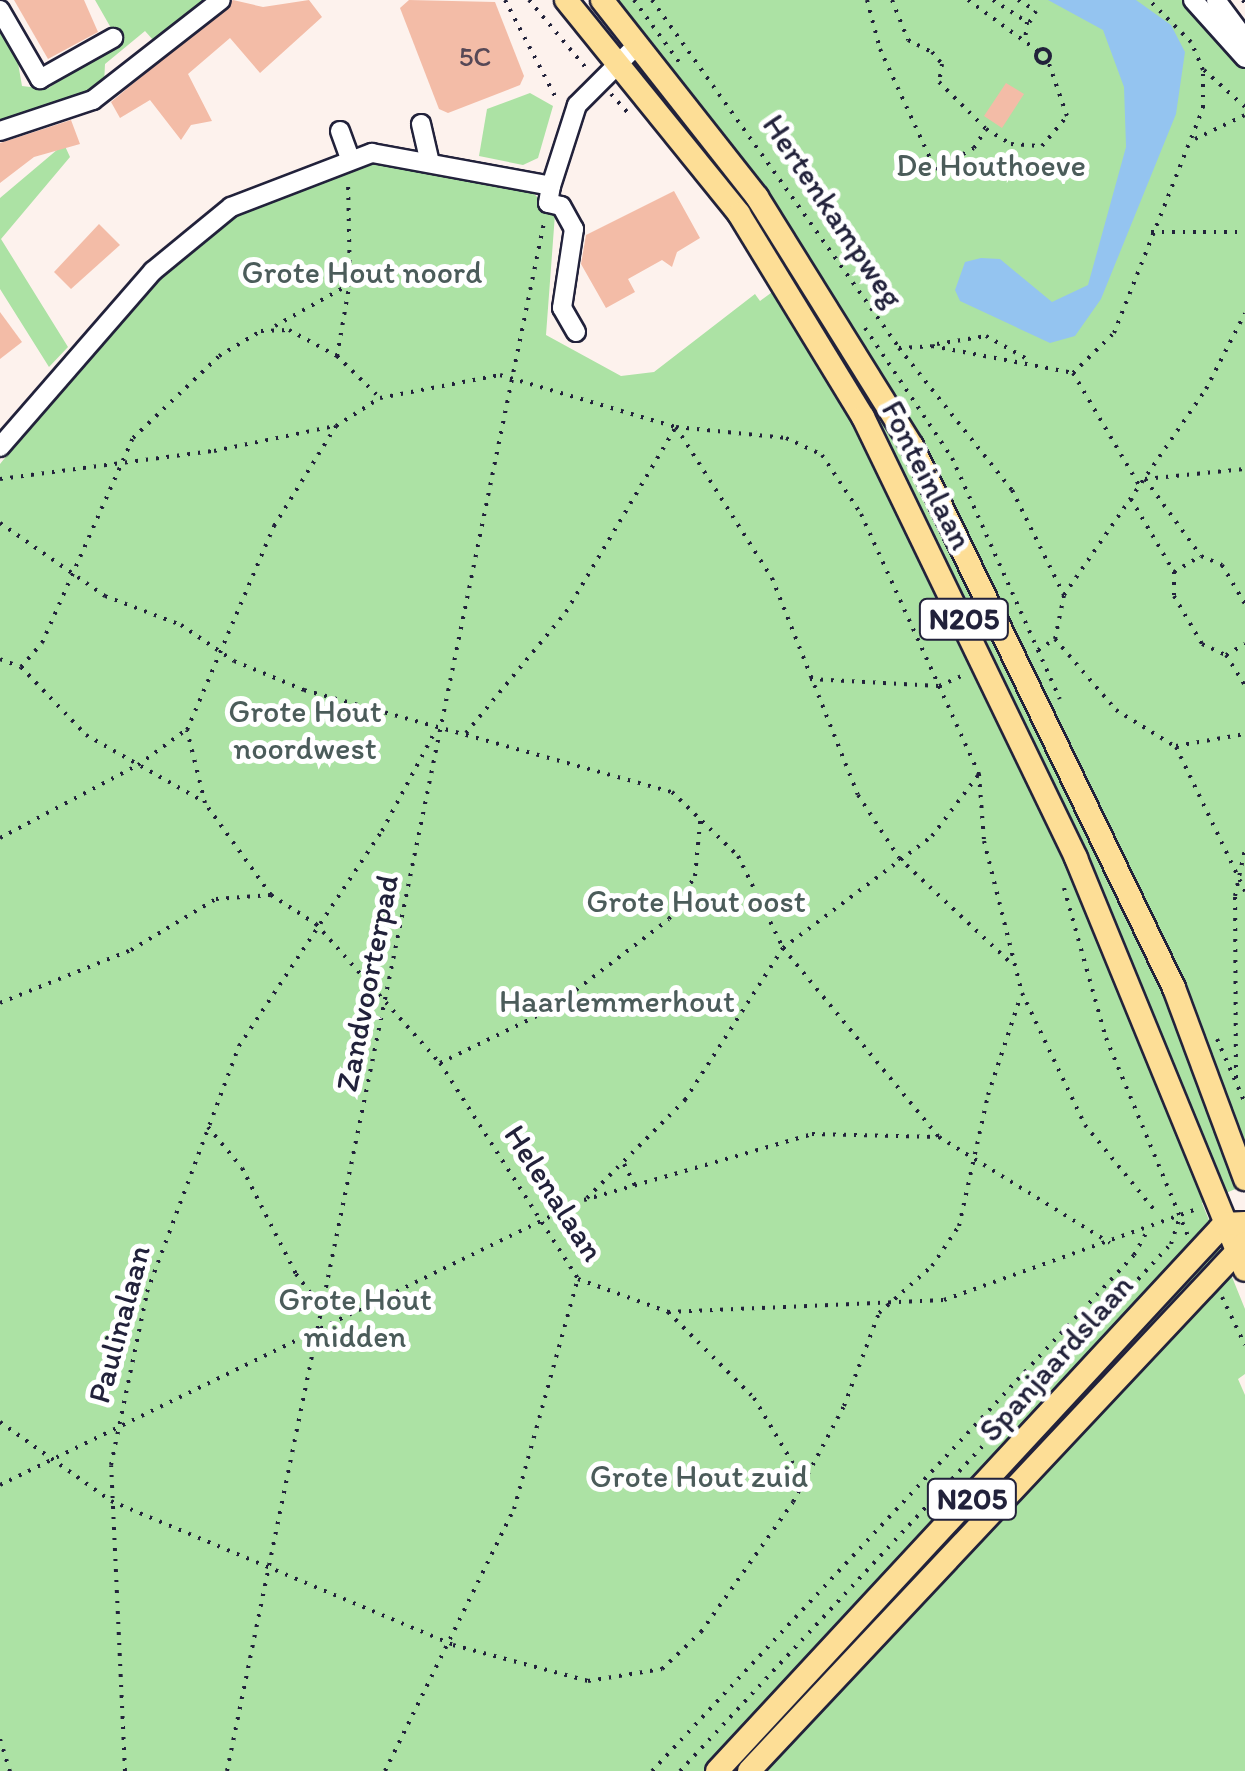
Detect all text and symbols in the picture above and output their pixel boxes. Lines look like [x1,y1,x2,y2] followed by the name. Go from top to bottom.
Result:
[459,39,491,73] house number: 5C
[754,107,912,315] street label: Hertenkampweg
[896,146,1086,184] park label: De Houthoeve
[242,253,482,291] park label: Grote Hout noord
[873,394,981,556] street label: Fonteinlaan
[916,594,1012,644] road number: N205
[228,693,382,768] park label: Grote Hout noordwest
[327,871,407,1095] street label: Zandvoorterpad
[586,882,806,920] park label: Grote Hout oost
[499,982,735,1020] park label: Haarlemmerhout
[496,1118,612,1268] street label: Helenalaan
[80,1241,158,1407] street label: Paulinalaan
[971,1267,1141,1449] street label: Spanjaardslaan
[278,1281,432,1356] park label: Grote Hout midden
[590,1457,808,1495] park label: Grote Hout zuid
[924,1474,1020,1524] road number: N205

